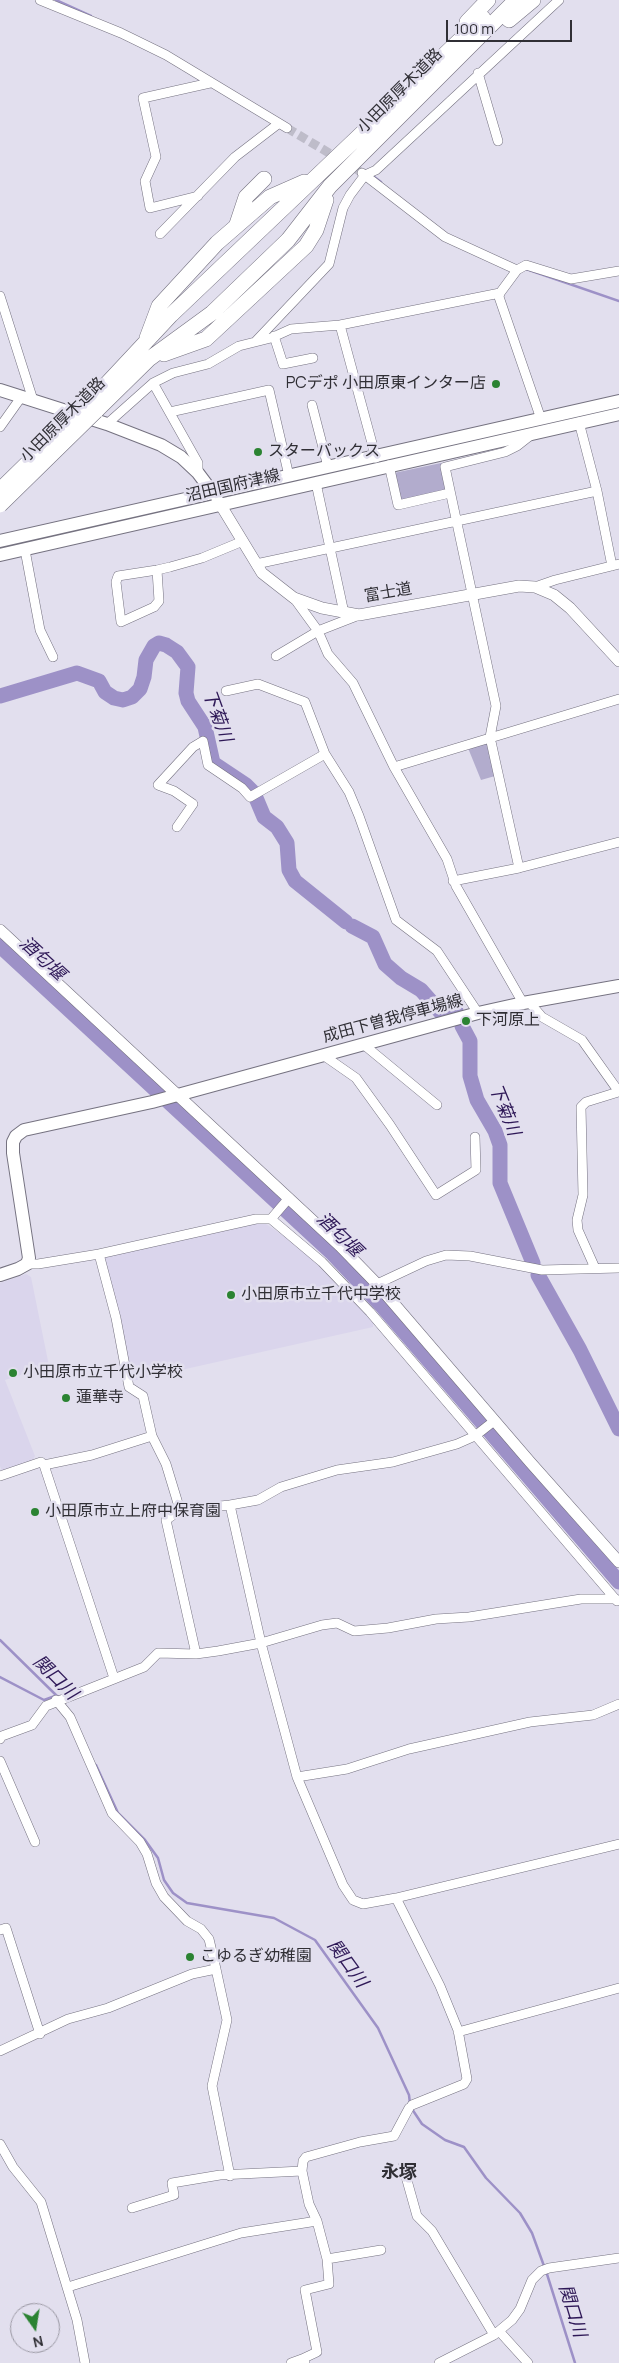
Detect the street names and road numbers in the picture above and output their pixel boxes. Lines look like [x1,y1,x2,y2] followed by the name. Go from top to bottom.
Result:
[354,45,446,137] street label: 小田原厚木道路
[17,374,109,466] street label: 小田原厚木道路
[184,466,282,506] street label: 沼田国府津線
[363,579,413,607] street label: 富士道
[321,991,465,1047] street label: 成田下曽我停車場線

